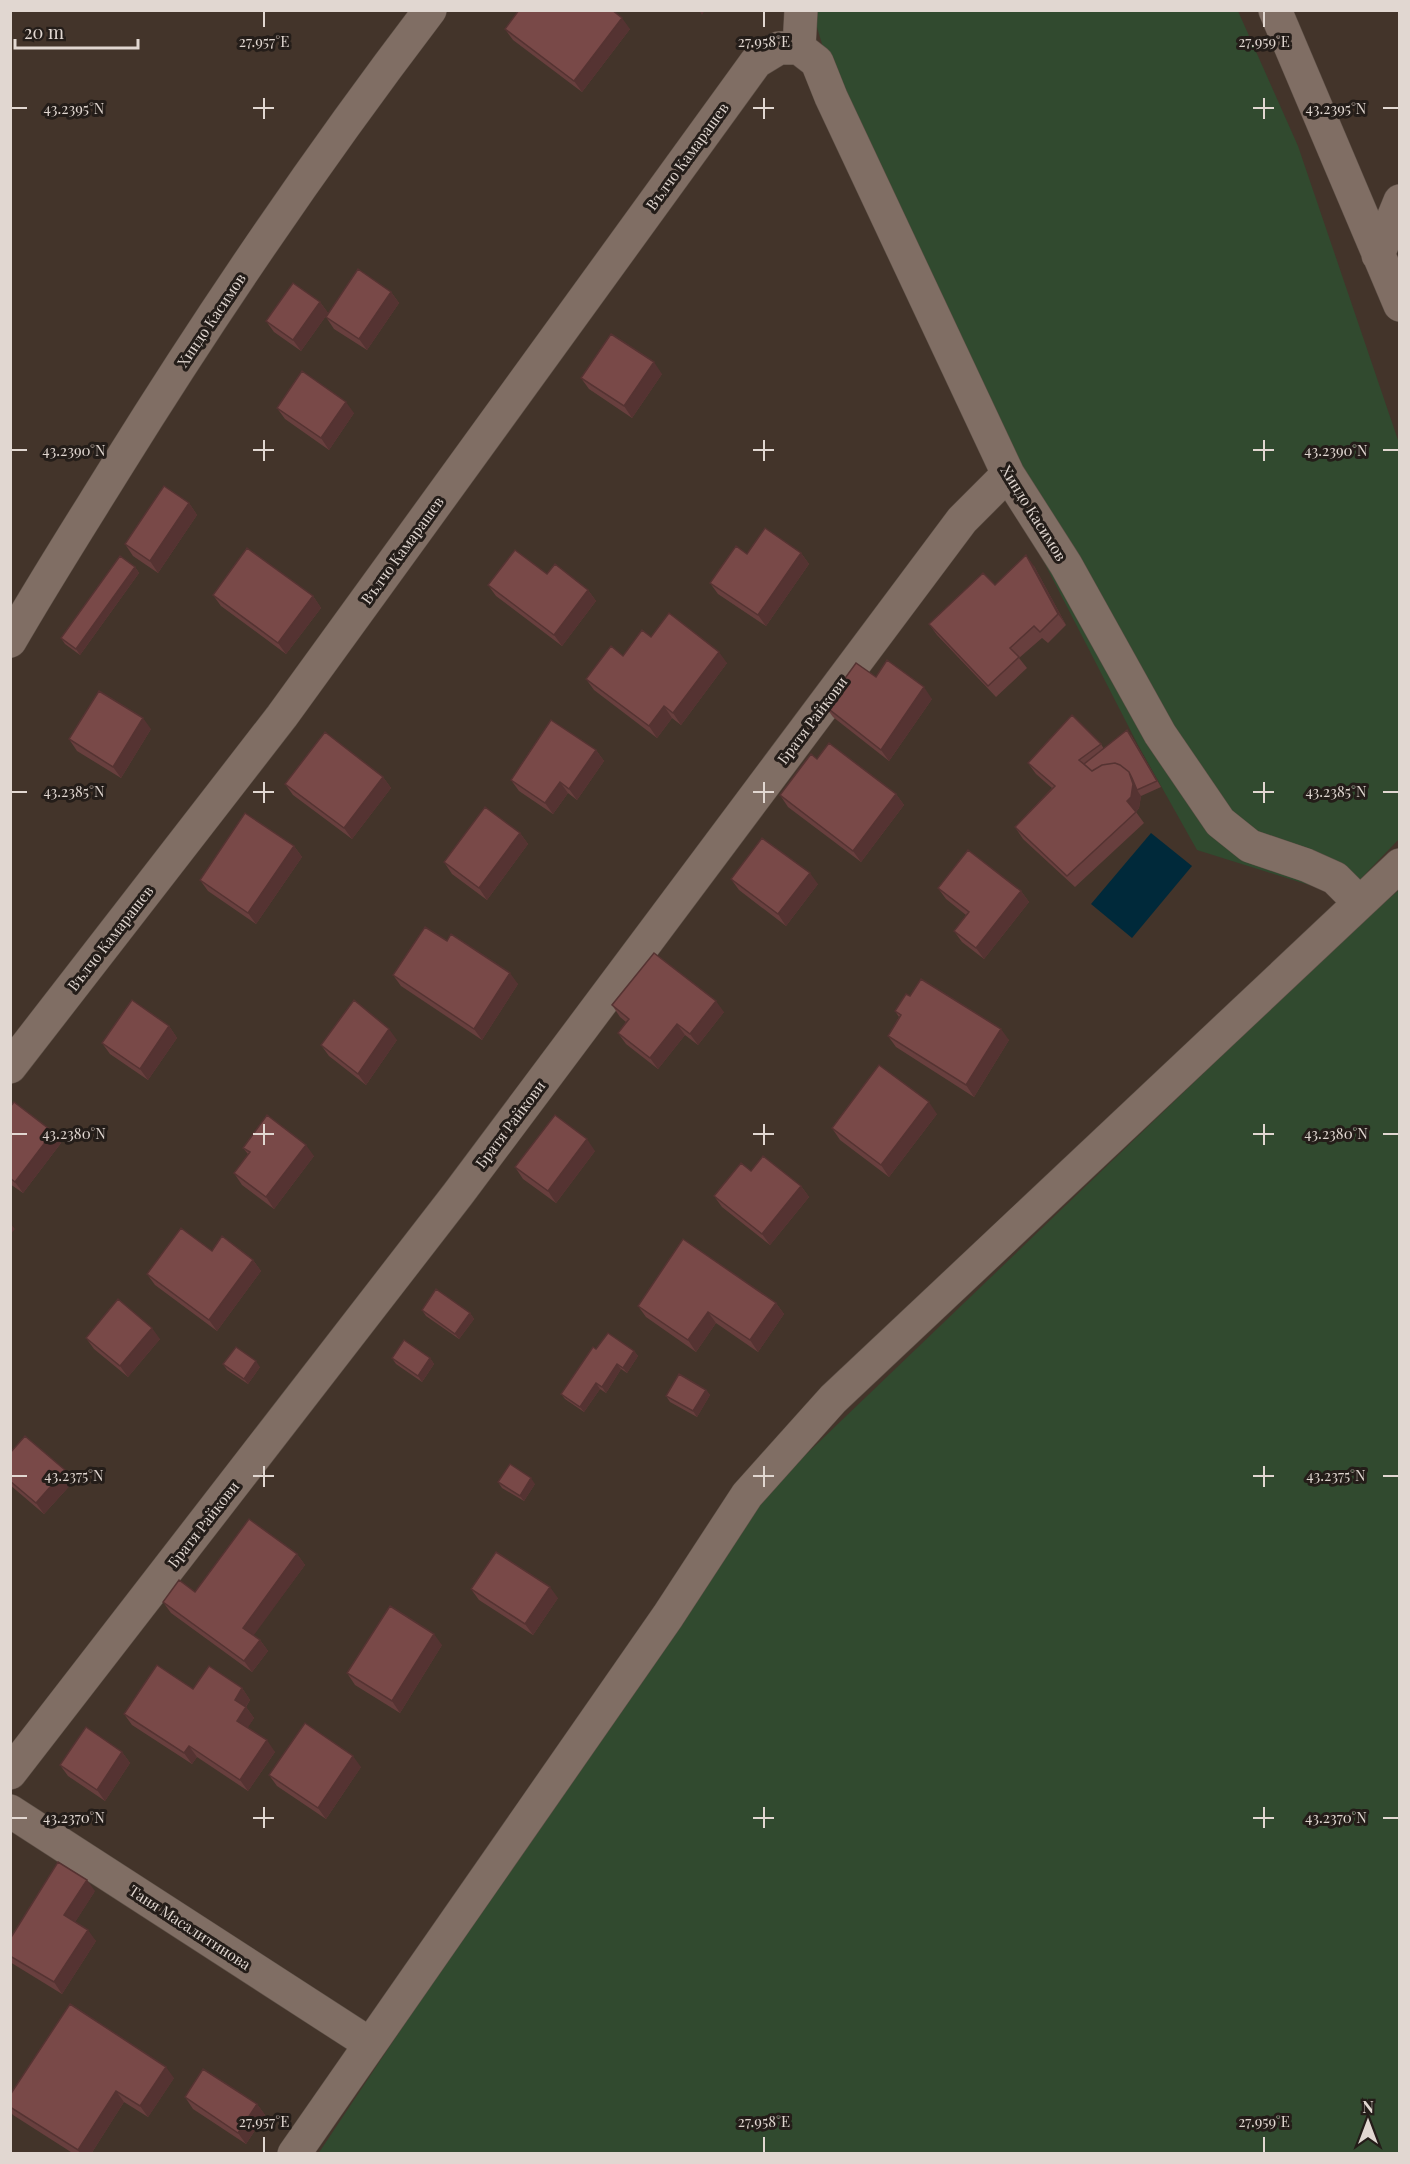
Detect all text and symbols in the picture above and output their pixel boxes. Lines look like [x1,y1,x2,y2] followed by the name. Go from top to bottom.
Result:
[15,12,138,50] scale bar
[24,20,64,44] text: 20 m
[239,31,289,51] text: 27.957°E
[738,31,790,51] text: 27.958°E
[1238,31,1290,51] text: 27.959°E
[44,98,105,118] text: 43.2395°N
[641,98,733,214] street label: Вълчо Камарашев
[1306,98,1367,118] text: 43.2395°N
[172,269,250,371] street label: Хиндо Касимов
[42,440,106,460] text: 43.2390°N
[1304,440,1368,460] text: 43.2390°N
[997,461,1071,565] street label: Хиндо Касимов
[356,492,448,608] street label: Вълчо Камарашев
[773,672,851,768] street label: Братя Райкови
[43,781,105,801] text: 43.2385°N
[1305,781,1367,801] text: 43.2385°N
[63,881,157,995] street label: Вълчо Камарашев
[471,1076,549,1172] street label: Братя Райкови
[42,1123,106,1143] text: 43.2380°N
[1304,1123,1368,1143] text: 43.2380°N
[44,1465,104,1485] text: 43.2375°N
[1306,1465,1366,1485] text: 43.2375°N
[163,1477,243,1571] street label: Братя Райкови
[43,1807,105,1827] text: 43.2370°N
[1305,1807,1367,1827] text: 43.2370°N
[125,1880,255,1974] street label: Таня Масалитинова
[1338,2092,1398,2152] north arrow
[1362,2096,1374,2117] text: N
[239,2111,289,2131] text: 27.957°E
[738,2111,790,2131] text: 27.958°E
[1238,2111,1290,2131] text: 27.959°E

